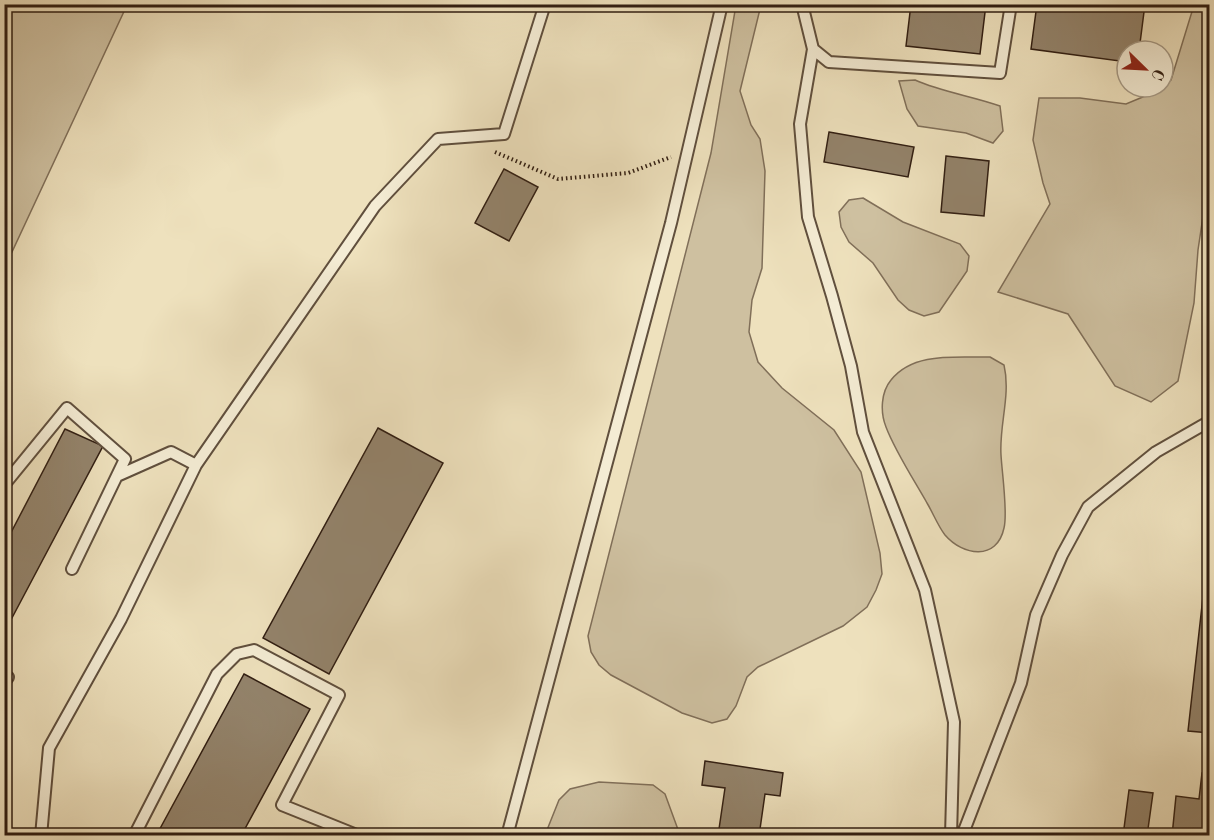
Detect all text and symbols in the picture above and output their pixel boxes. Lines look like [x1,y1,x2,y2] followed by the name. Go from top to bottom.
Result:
[1115,39,1175,99] north arrow
[1147,66,1166,82] text: С

